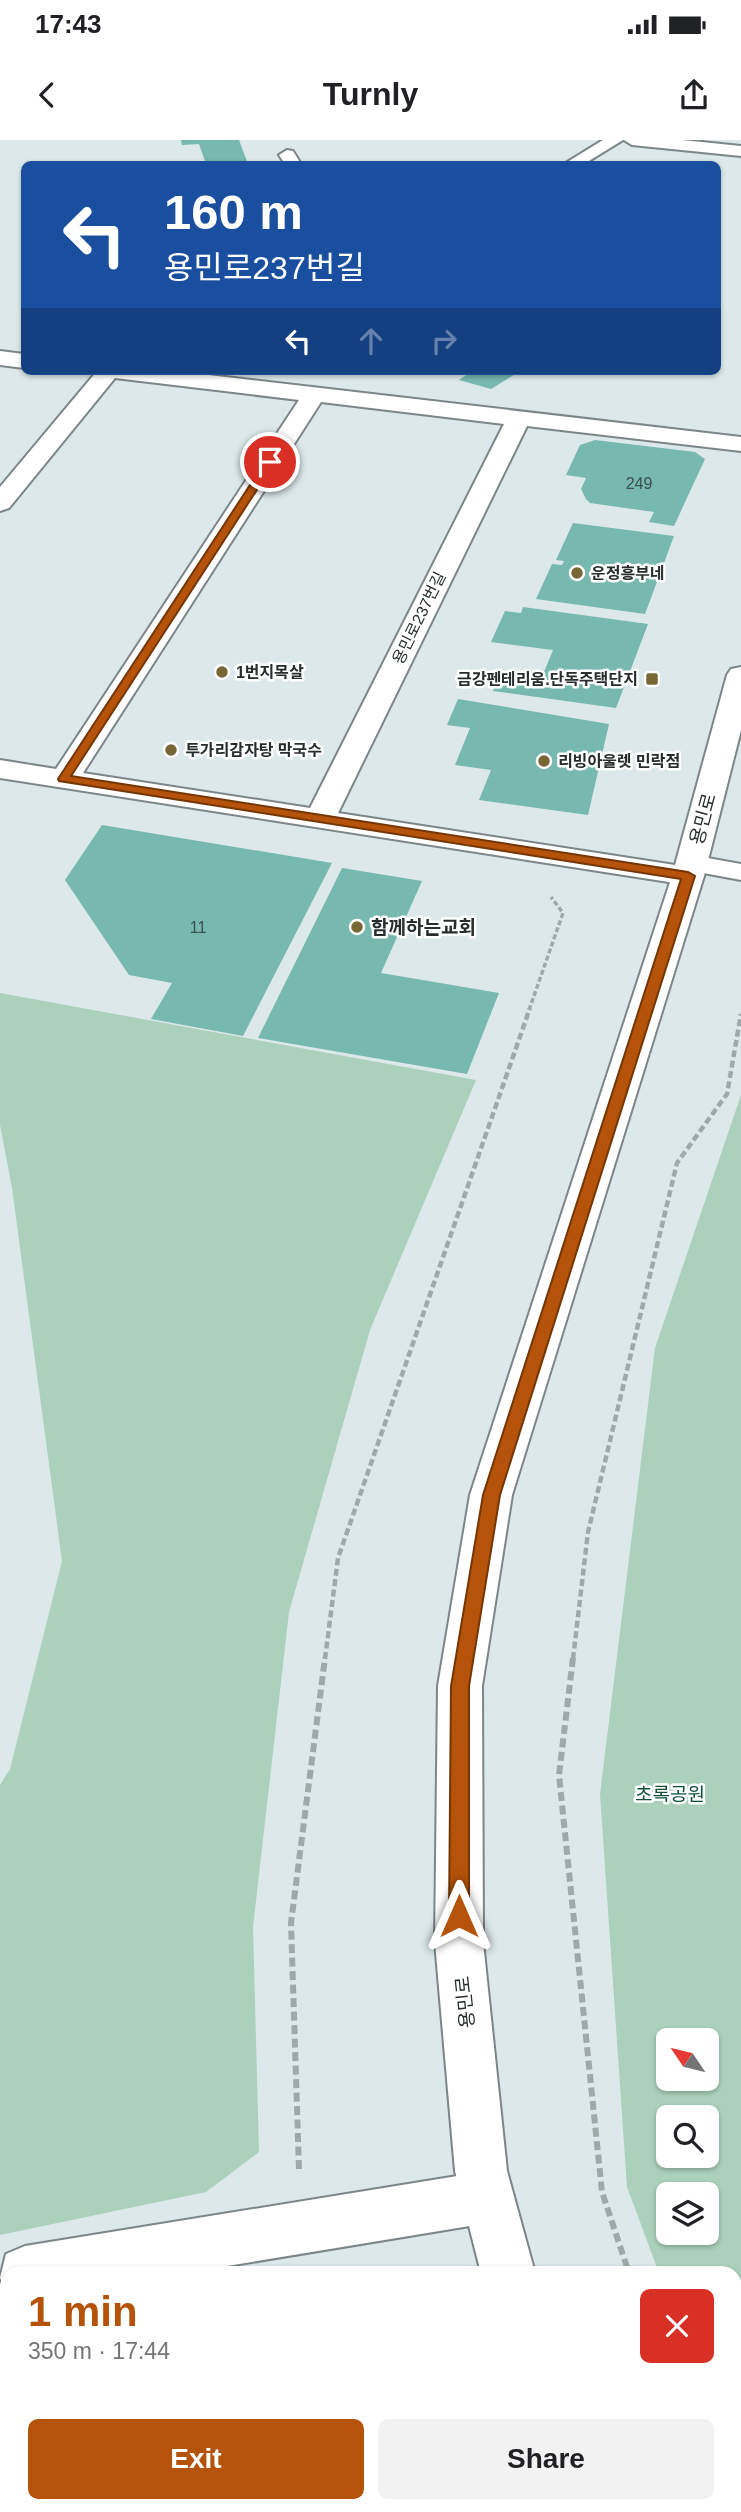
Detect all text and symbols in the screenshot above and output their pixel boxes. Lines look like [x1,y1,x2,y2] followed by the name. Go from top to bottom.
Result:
[35,9,102,39] text: 17:43
[28,76,66,114] icon: back
[323,76,418,112] text: Turnly
[675,76,713,114] icon: share
[164,185,303,239] text: 160 m
[49,189,140,280] icon: left
[164,250,365,286] text: 용민로237번길
[279,322,317,360] icon: left
[352,322,390,360] icon: ahead
[425,322,463,360] icon: right
[240,432,300,492] pin
[251,443,289,481] icon: arrive
[626,475,652,492] house number: 249
[569,565,585,581] marker: 운정흥부네
[591,565,665,582] place label: 운정흥부네
[389,569,449,667] street label: 용민로237번길
[214,664,230,680] marker: 1번지목살
[236,664,304,681] place label: 1번지목살
[457,671,638,688] place label: 금강펜테리움.단독주택단지
[644,671,660,687] marker: 금강펜테리움.단독주택단지
[163,742,179,758] marker: 투가리감자탕 막국수
[185,742,322,759] place label: 투가리감자탕 막국수
[536,753,552,769] marker: 리빙아울렛 민락점
[558,753,680,770] place label: 리빙아울렛 민락점
[686,791,720,847] street label: 용민로
[371,917,476,938] place label: 함께하는교회
[190,919,206,936] house number: 11
[349,919,365,935] marker: 함께하는교회
[635,1784,705,1805] park label: 초록공원
[422,1879,496,1953] position arrow
[452,1975,478,2029] street label: 용민로
[656,2028,719,2091] north arrow
[656,2028,719,2245] map controls
[656,2105,719,2168] button: search
[656,2182,719,2245] button: layers
[28,2288,138,2335] text: 1 min
[640,2289,714,2363] button: close
[28,2338,170,2364] text: 350 m · 17:44
[28,2419,364,2499] button: Exit
[378,2419,714,2499] button: Share

